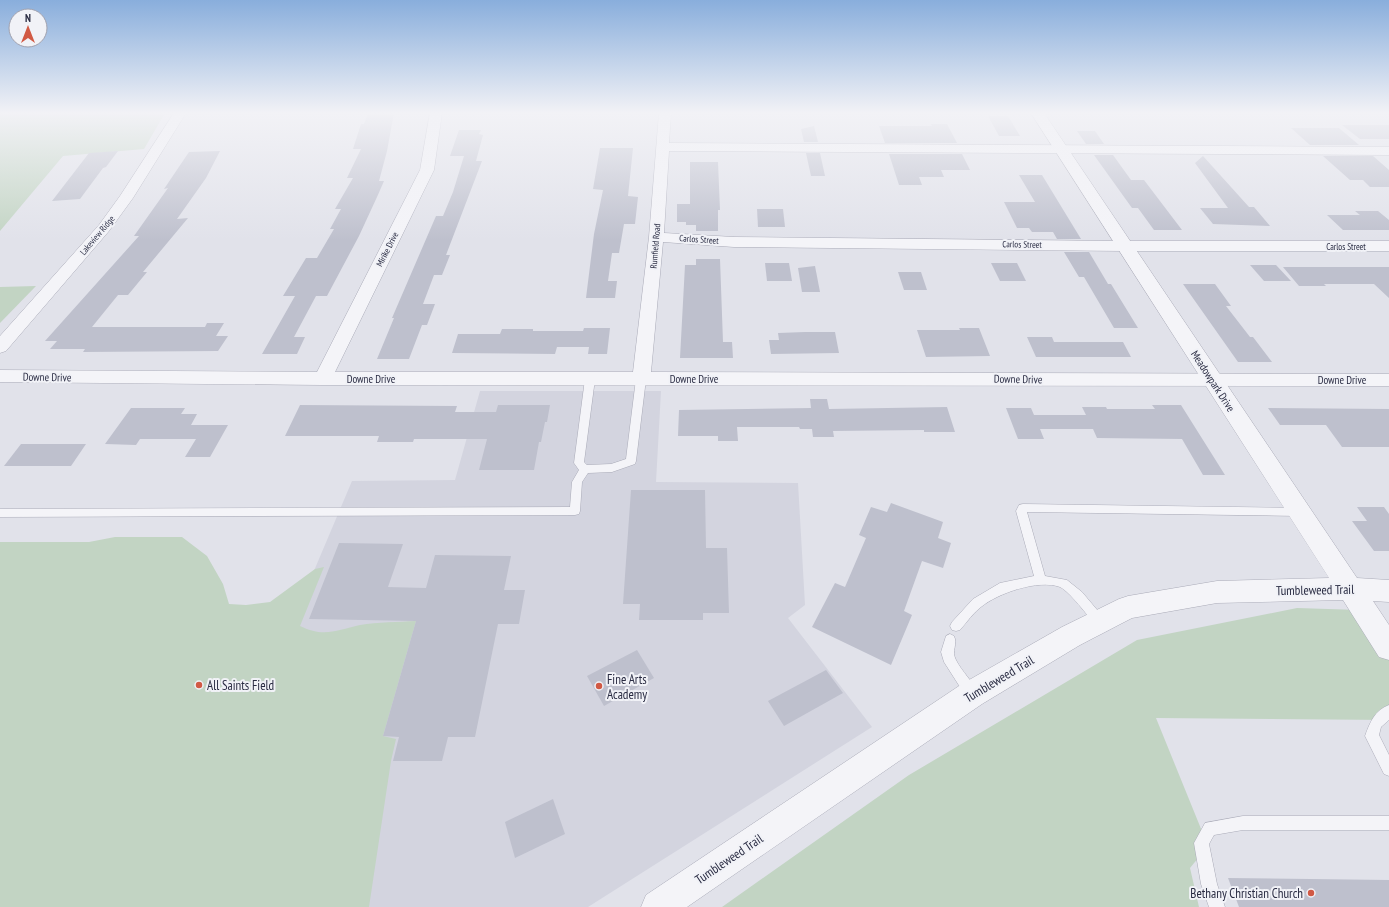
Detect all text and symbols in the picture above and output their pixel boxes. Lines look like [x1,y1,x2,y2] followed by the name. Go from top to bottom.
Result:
[8,8,48,48] north arrow
[25,11,31,25] text: N
[77,213,117,257] street label: Lakeview Ridge
[648,223,662,269] street label: Rumfield Road
[374,230,401,268] street label: Mirike Drive
[679,232,720,246] street label: Carlos Street
[1002,238,1042,250] street label: Carlos Street
[1326,241,1366,252] street label: Carlos Street
[1188,348,1238,415] street label: Meadowpark Drive
[23,370,72,384] street label: Downe Drive
[347,372,396,386] street label: Downe Drive
[670,372,719,386] street label: Downe Drive
[994,372,1043,386] street label: Downe Drive
[1318,373,1367,387] street label: Downe Drive
[1276,581,1354,599] street label: Tumbleweed Trail
[961,652,1037,706] street label: Tumbleweed Trail
[607,671,647,703] place label: Fine Arts Academy
[207,677,274,694] place label: All Saints Field
[194,680,204,690] marker: All Saints Field
[594,681,604,691] marker: Fine Arts Academy
[692,830,766,888] street label: Tumbleweed Trail
[1190,885,1303,902] place label: Bethany Christian Church
[1306,888,1316,898] marker: Bethany Christian Church

